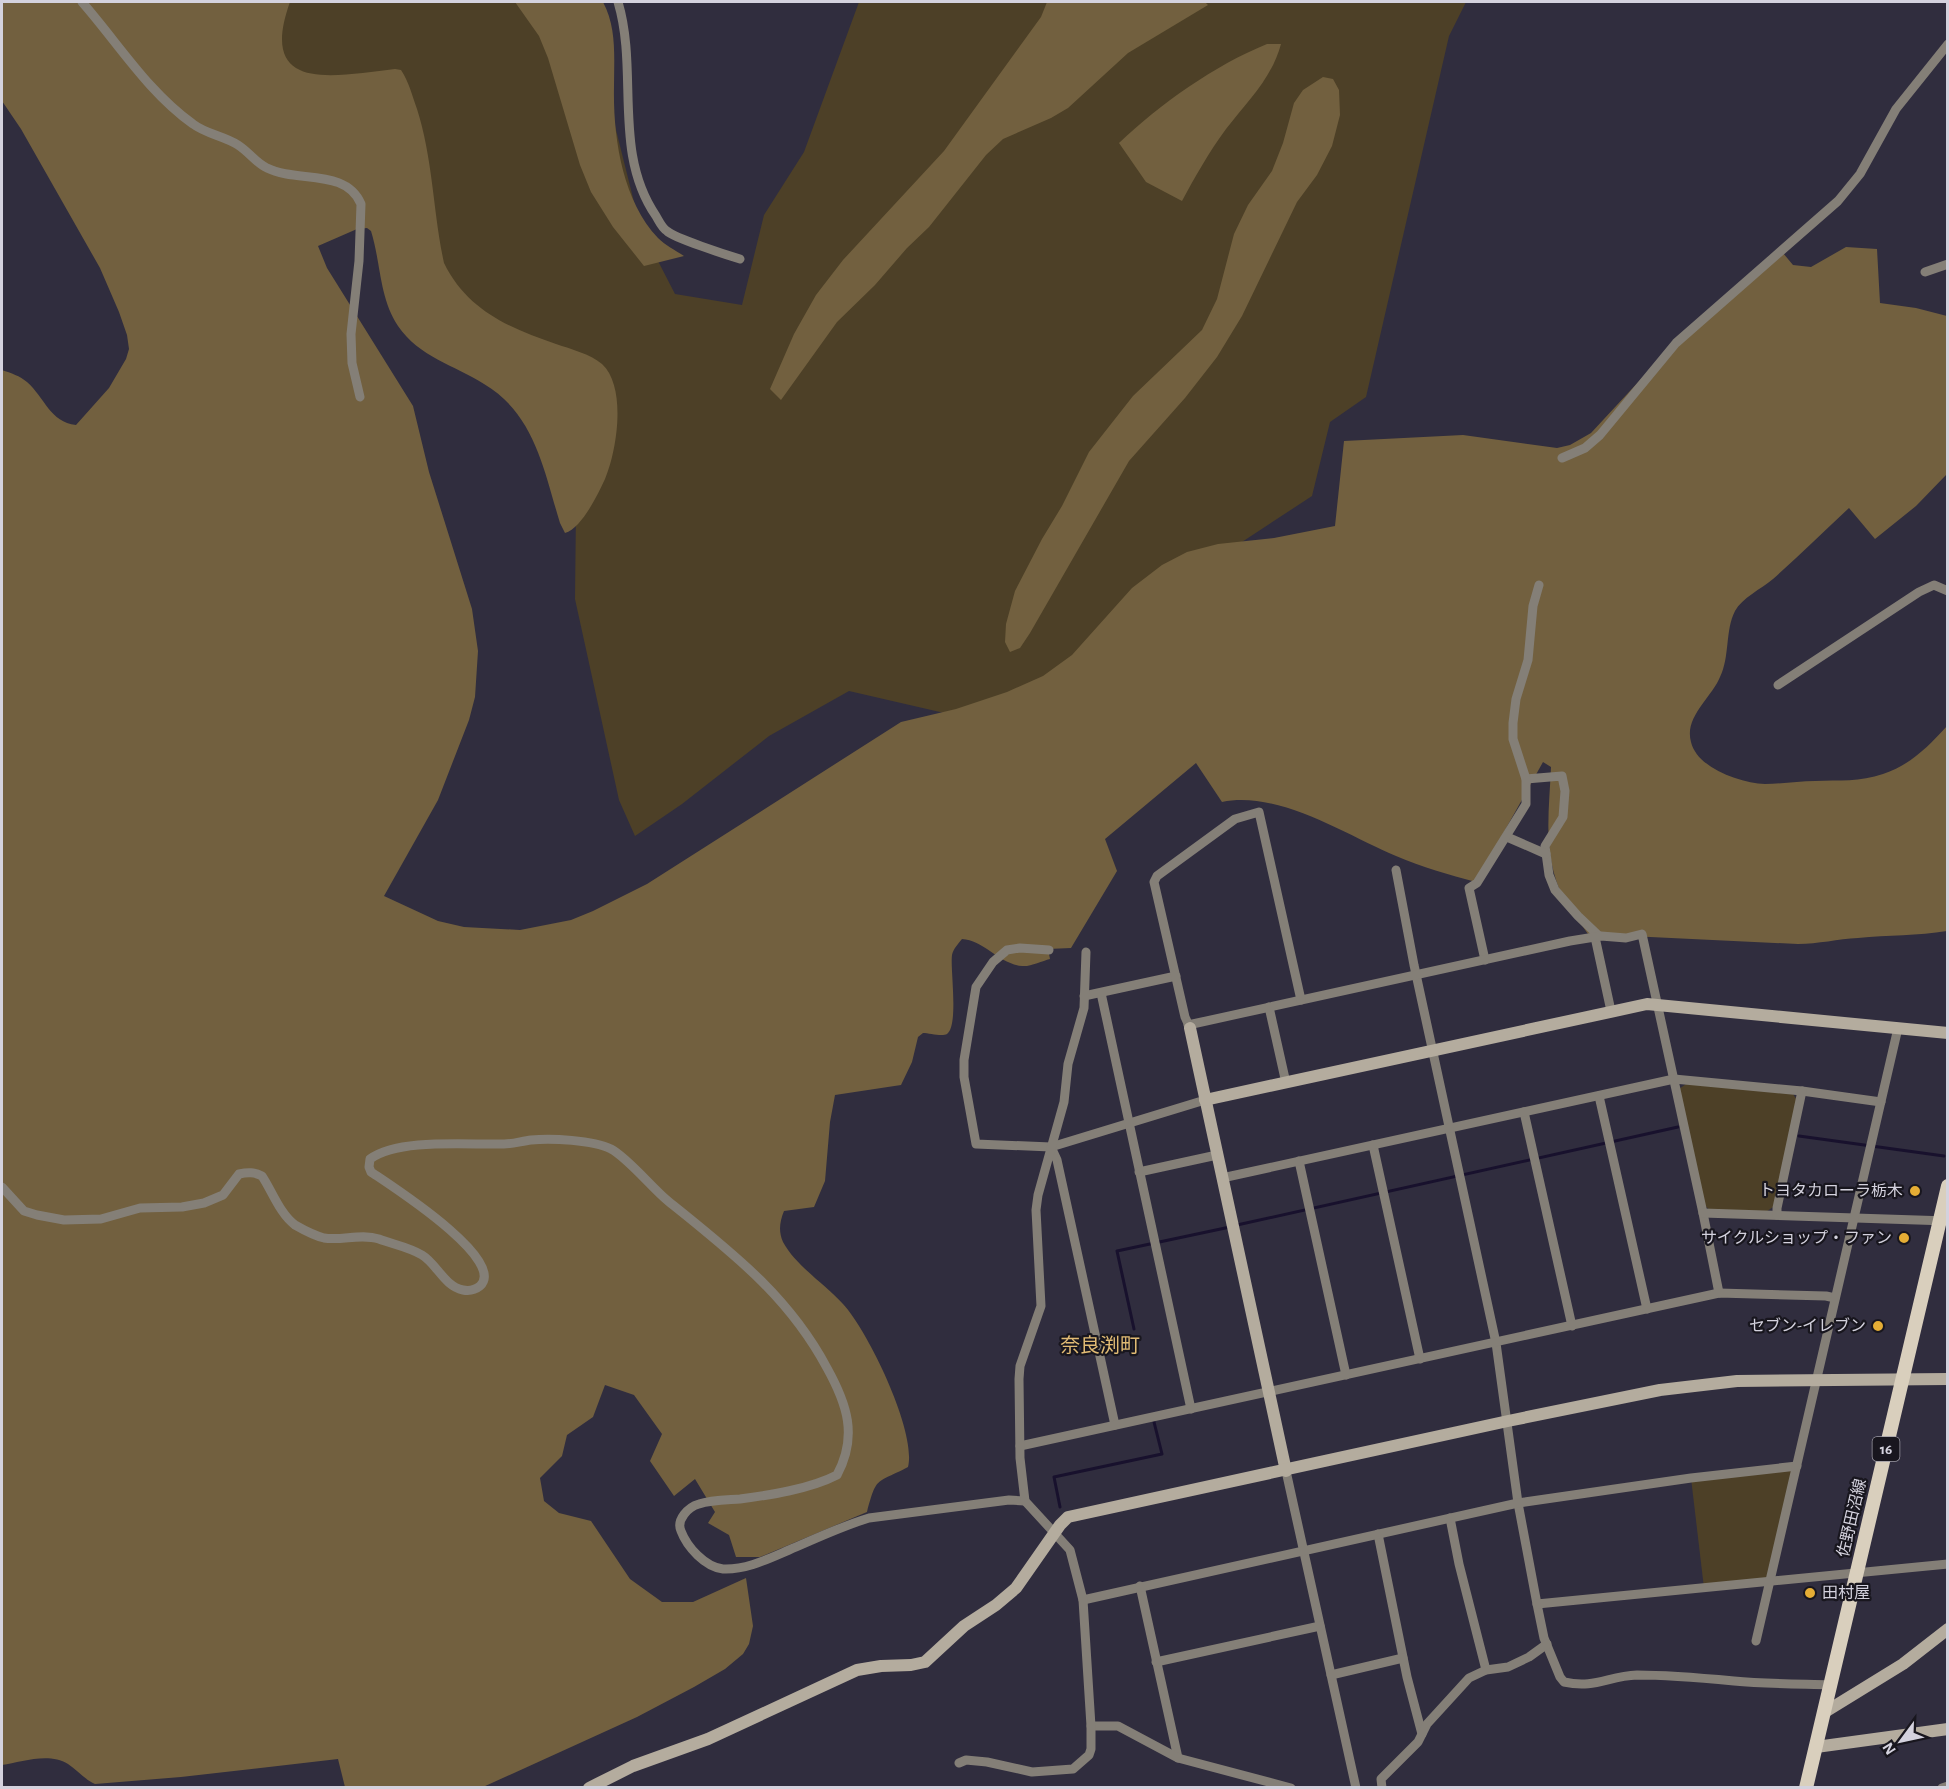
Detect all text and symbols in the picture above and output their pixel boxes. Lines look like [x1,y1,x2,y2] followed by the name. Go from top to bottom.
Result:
[1759,1182,1903,1199] place label: トヨタカローラ栃木
[1908,1184,1922,1198] marker: トヨタカローラ栃木
[1701,1230,1892,1246] place label: サイクルショップ・ファン
[1897,1231,1911,1245] marker: サイクルショップ・ファン
[1749,1317,1866,1334] place label: セブン-イレブン
[1871,1319,1885,1333] marker: セブン-イレブン
[1060,1335,1140,1356] district label: 奈良渕町
[1872,1437,1900,1461] road number: 16
[1834,1477,1869,1559] street label: 佐野田沼線
[1822,1584,1870,1601] place label: 田村屋
[1803,1586,1817,1600] marker: 田村屋
[1871,1711,1931,1771] north arrow
[1880,1740,1899,1758] text: N

